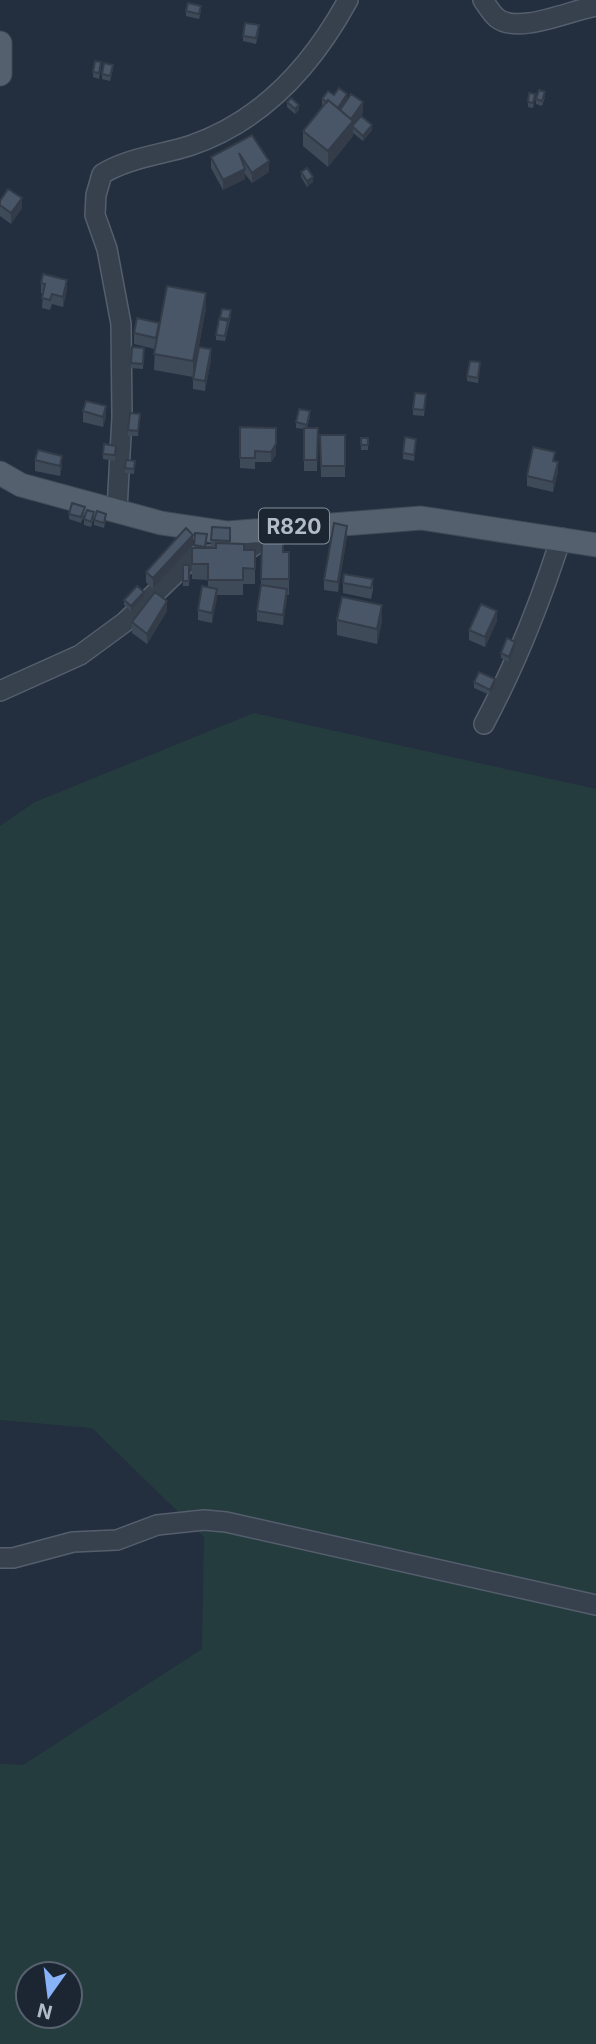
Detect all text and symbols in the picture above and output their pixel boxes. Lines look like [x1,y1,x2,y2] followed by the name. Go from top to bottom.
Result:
[259,508,329,544] road number: R820
[14,1960,84,2030] north arrow
[35,1998,55,2024] text: N

